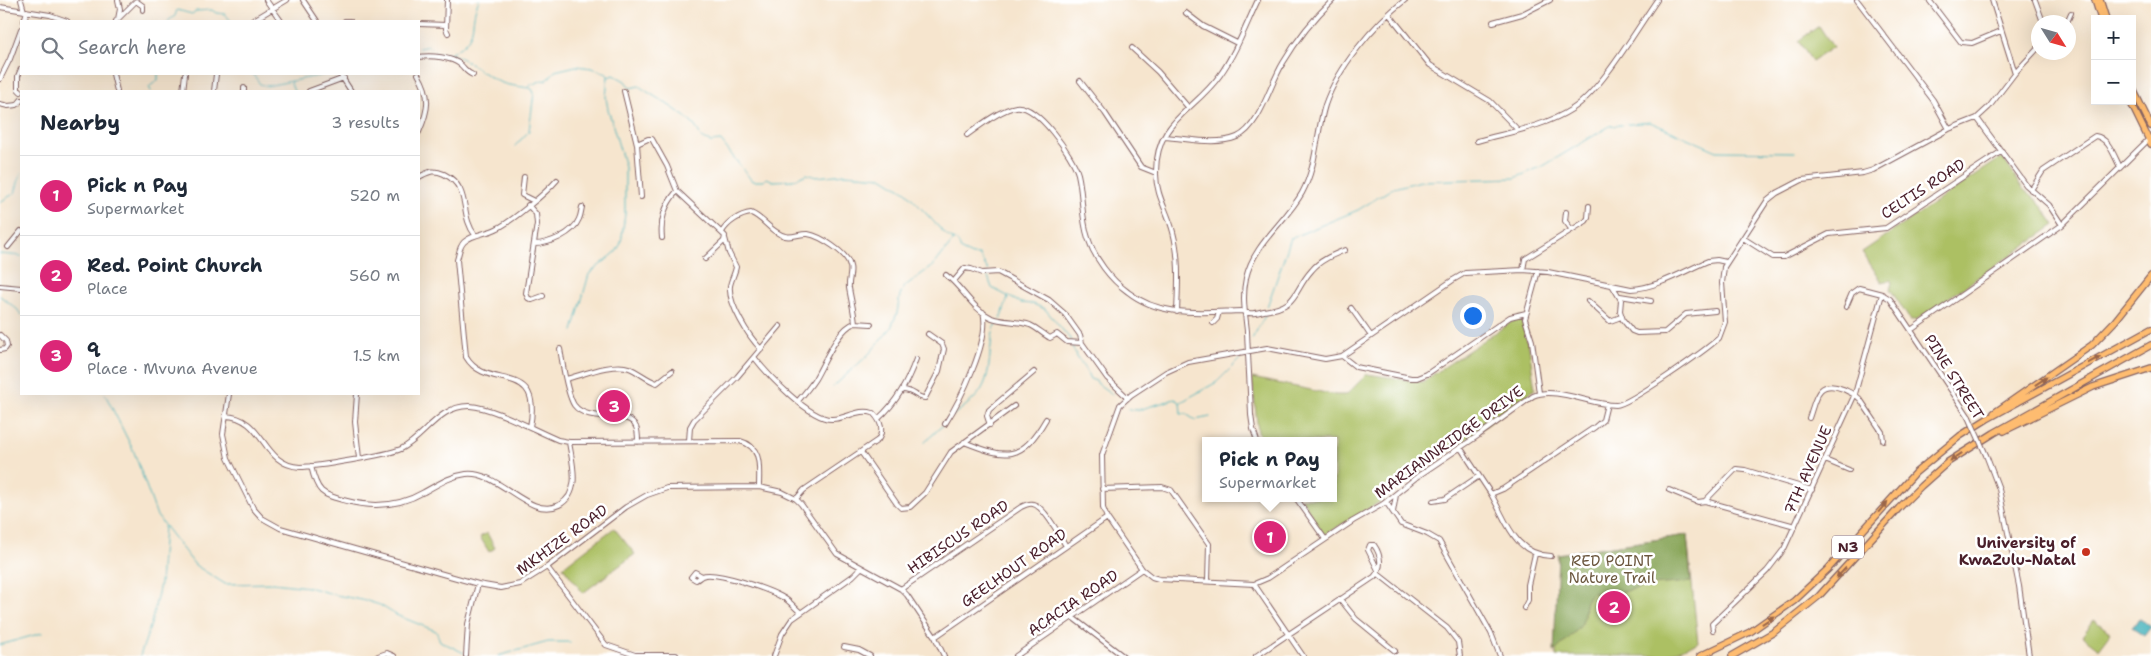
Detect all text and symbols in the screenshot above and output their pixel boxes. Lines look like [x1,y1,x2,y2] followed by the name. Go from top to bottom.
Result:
[2031,15,2076,60] north arrow
[2091,15,2136,105] map controls
[2091,15,2136,60] button: +
[20,20,420,75] search box
[38,34,66,62] icon: search
[78,35,187,60] text: Search here
[2091,60,2136,105] button: −
[40,109,120,137] text: Nearby
[331,112,400,133] text: 3 results
[1877,154,1969,224] street label: CELTIS ROAD
[87,173,188,198] text: Pick n Pay
[52,185,60,206] text: 1
[350,185,400,206] text: 520 m
[87,198,184,219] text: Supermarket
[87,253,263,278] text: Red. Point Church
[50,265,62,286] text: 2
[349,265,400,286] text: 560 m
[87,278,128,299] text: Place
[1460,303,1486,329] your location
[1920,330,1988,424] street label: PINE STREET
[87,333,99,358] text: q
[50,345,62,366] text: 3
[353,345,400,366] text: 1.5 km
[2087,356,2101,365] one-way arrow
[87,358,258,379] text: Place · Mvuna Avenue
[2034,376,2047,386] one-way arrow
[1370,381,1528,503] street label: MARIANNRIDGE DRIVE
[598,387,630,425] pin: 3
[1780,423,1836,517] street label: 7TH AVENUE
[1202,437,1337,502] popup
[1219,447,1320,472] text: Pick n Pay
[1949,452,1962,462] one-way arrow
[1219,472,1317,493] text: Supermarket
[903,496,1013,578] street label: HIBISCUS ROAD
[512,500,612,580] street label: MKHIZE ROAD
[1877,500,1888,513] one-way arrow
[1254,518,1286,556] pin: 1
[957,524,1071,612] street label: GEELHOUT ROAD
[1959,533,2076,570] place label: University of KwaZulu-Natal
[1832,536,1864,558] road number: N3
[2080,546,2092,558] marker: University of KwaZulu-Natal
[1568,551,1656,588] park label: RED POINT Nature Trail
[1024,565,1122,641] street label: ACACIA ROAD
[1835,567,1847,579] one-way arrow
[1598,588,1630,626] pin: 2
[1761,616,1774,625] one-way arrow

